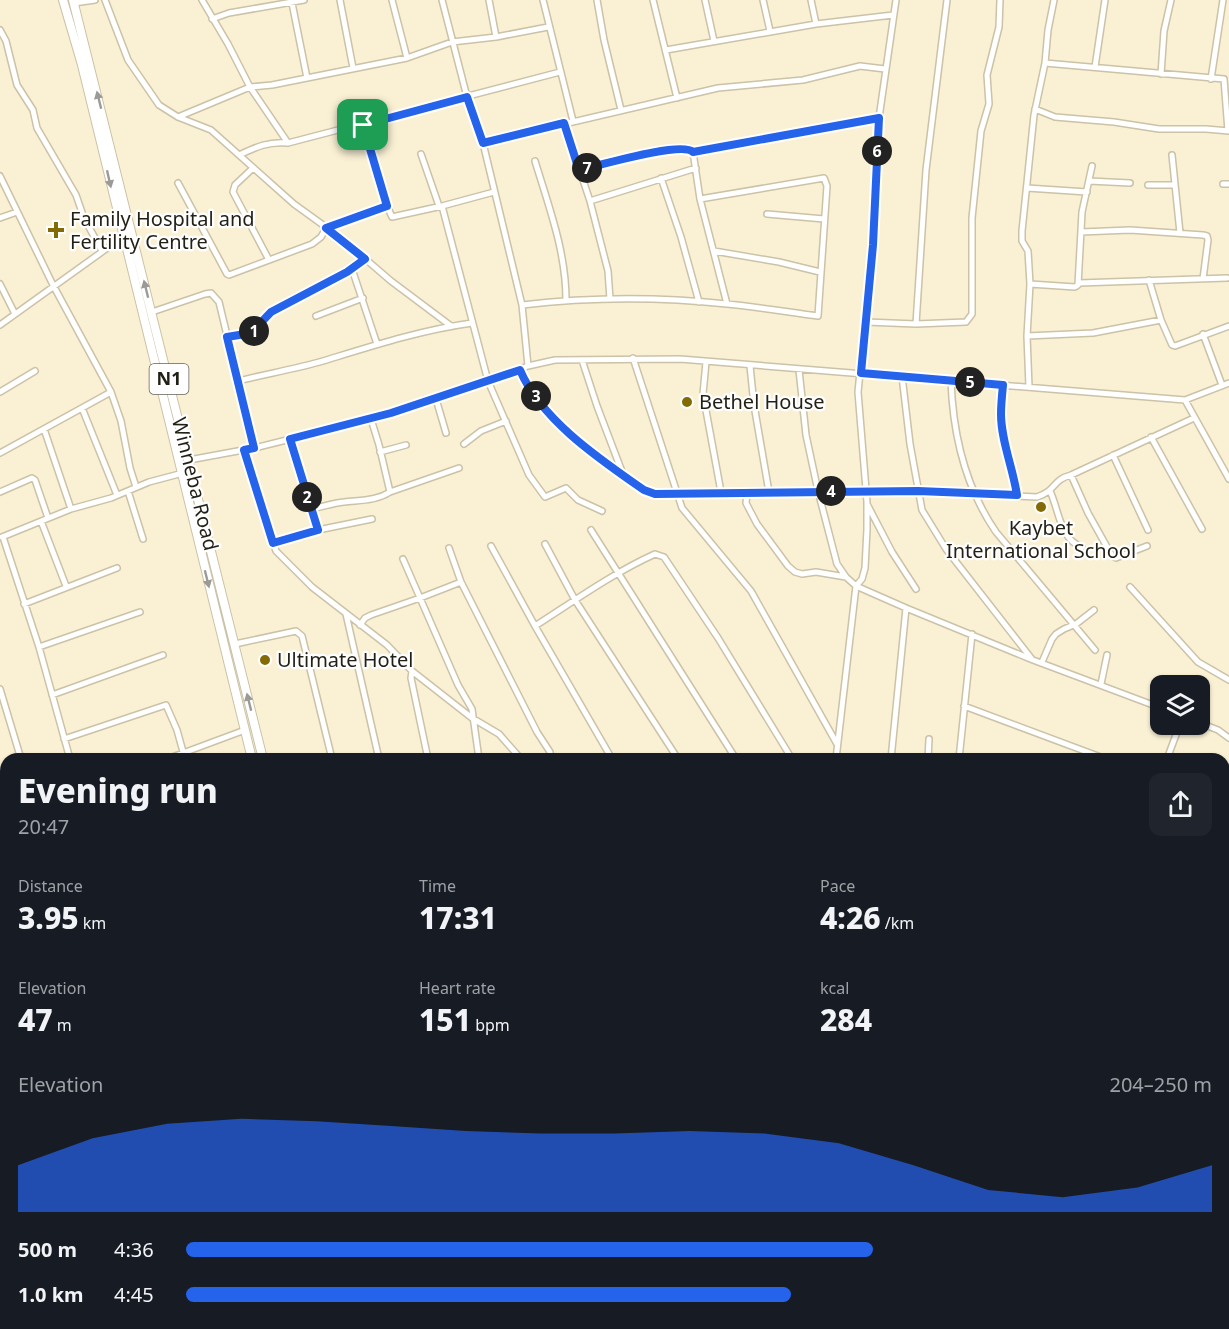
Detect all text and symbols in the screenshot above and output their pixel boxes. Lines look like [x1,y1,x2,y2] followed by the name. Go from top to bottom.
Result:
[94,90,104,109] one-way arrow
[337,99,388,150] pin
[346,108,379,141] icon: arrive
[862,136,892,166] pin: 6
[872,140,882,162] text: 6
[572,153,602,183] pin: 7
[582,157,592,179] text: 7
[105,169,115,188] one-way arrow
[70,205,255,255] place label: Family Hospital and Fertility Centre
[47,221,65,239] marker: Family Hospital and Fertility Centre
[141,280,151,298] one-way arrow
[239,316,269,346] pin: 1
[249,320,259,342] text: 1
[150,364,188,394] road number: N1
[955,367,985,397] pin: 5
[965,371,975,393] text: 5
[521,381,551,411] pin: 3
[531,385,541,407] text: 3
[699,388,825,415] place label: Bethel House
[680,395,694,409] marker: Bethel House
[166,414,225,553] street label: Winneba Road
[816,476,846,506] pin: 4
[826,480,836,502] text: 4
[292,482,322,512] pin: 2
[302,486,312,508] text: 2
[1034,500,1048,514] marker: Kaybet International School
[946,514,1136,564] place label: Kaybet International School
[203,570,213,589] one-way arrow
[277,646,413,673] place label: Ultimate Hotel
[258,653,272,667] marker: Ultimate Hotel
[1150,675,1210,735] map controls
[1150,675,1210,735] button: layers
[244,693,254,711] one-way arrow
[18,768,218,813] text: Evening run
[1149,773,1212,836] button: share
[18,813,69,840] text: 20:47
[18,875,83,897] text: Distance
[419,875,456,897] text: Time
[820,875,855,897] text: Pace
[18,897,79,938] text: 3.95
[419,897,497,938] text: 17:31
[820,897,881,938] text: 4:26
[79,912,106,934] text: km
[881,912,914,934] text: /km
[18,977,86,999] text: Elevation
[419,977,495,999] text: Heart rate
[820,977,849,999] text: kcal
[18,999,53,1040] text: 47
[419,999,471,1040] text: 151
[820,999,872,1040] text: 284
[53,1014,72,1036] text: m
[471,1014,510,1036] text: bpm
[18,1071,103,1098] text: Elevation
[1109,1071,1212,1098] text: 204–250 m
[18,1236,77,1263] text: 500 m
[114,1236,154,1263] text: 4:36
[18,1281,84,1308] text: 1.0 km
[114,1281,154,1308] text: 4:45

